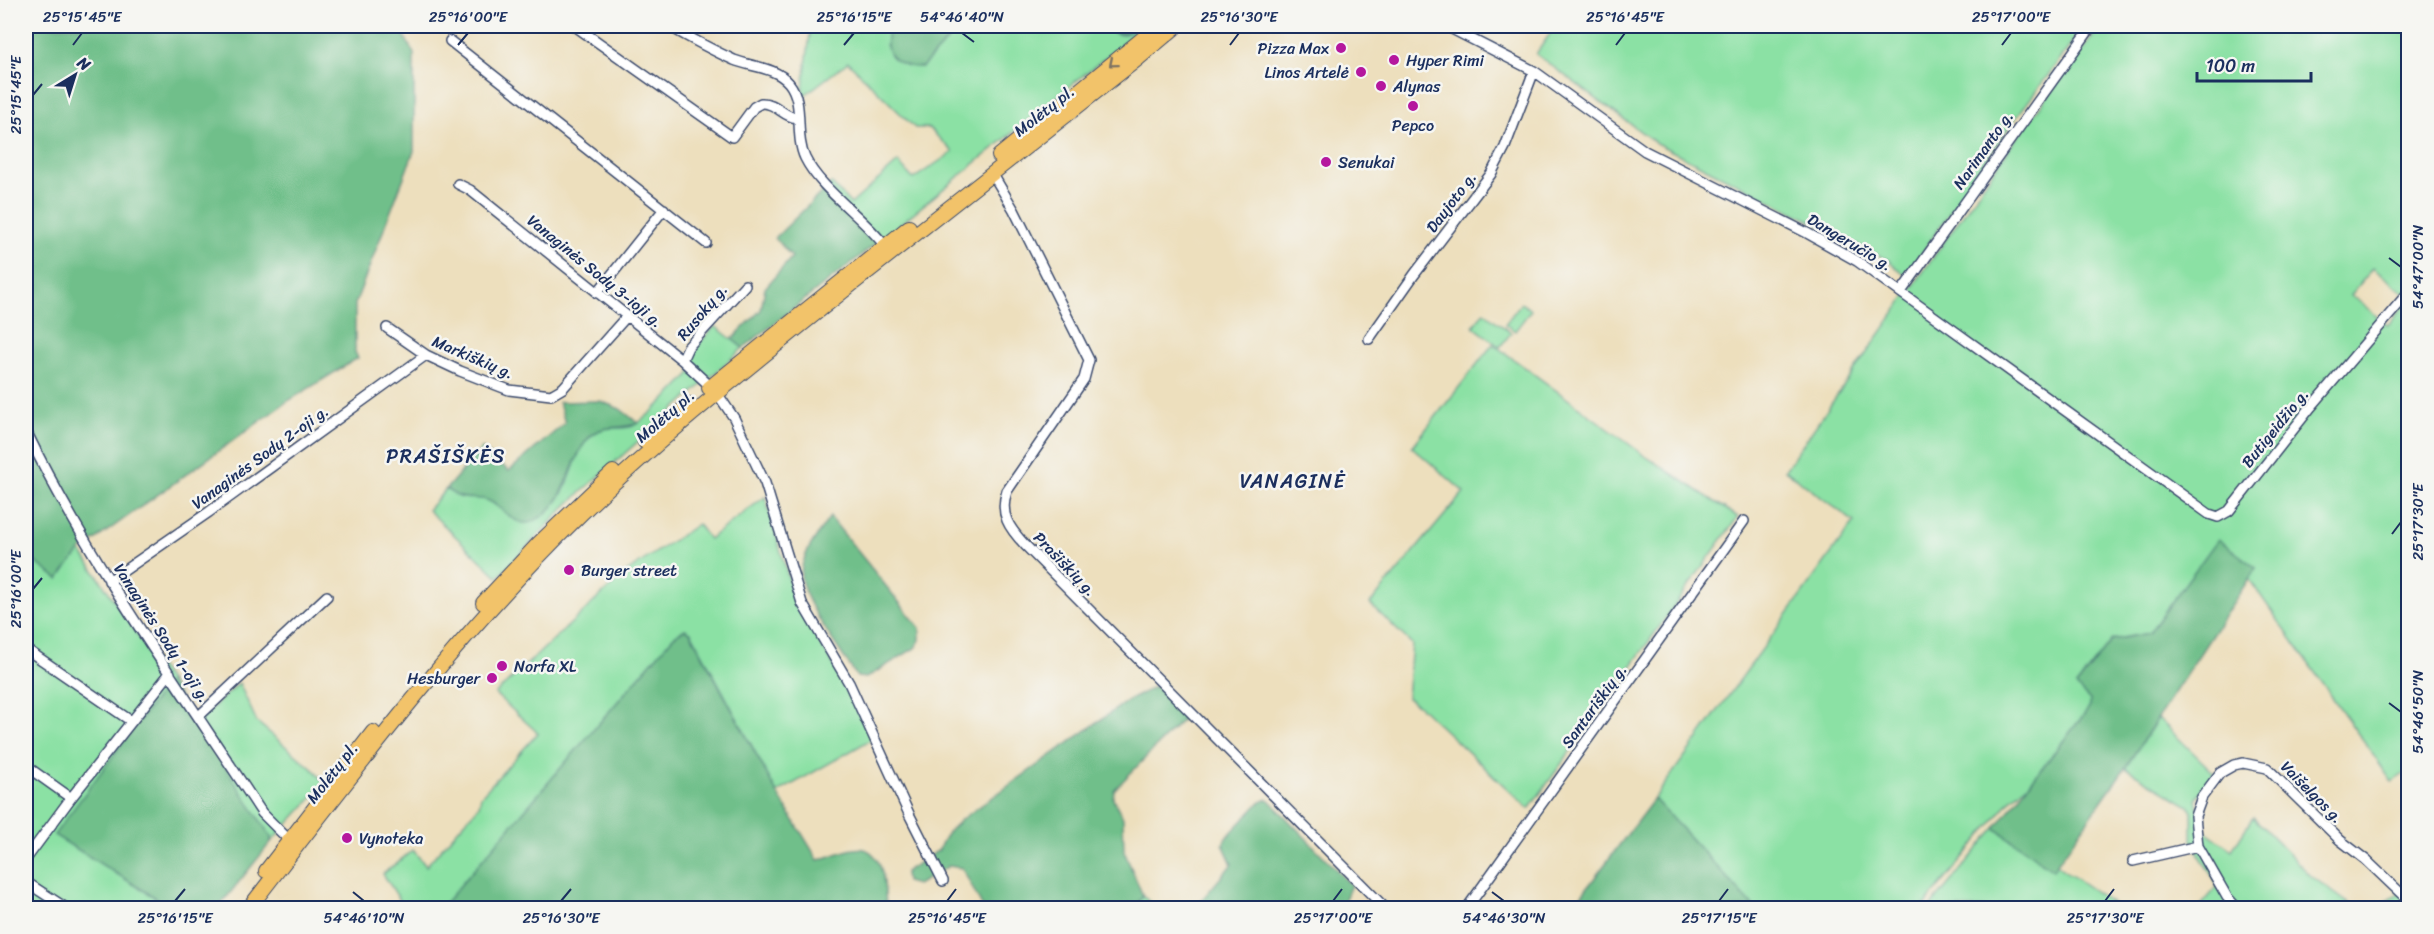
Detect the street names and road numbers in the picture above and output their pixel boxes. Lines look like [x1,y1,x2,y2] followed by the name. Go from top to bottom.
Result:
[1007,78,1081,144] street label: Molėtų pl.
[1945,104,2021,196] street label: Narimanto g.
[1418,165,1484,239] street label: Daujoto g.
[1802,205,1898,279] street label: Dangeručio g.
[520,207,670,335] street label: Vanaginės Sodų 3-ioji g.
[669,277,735,347] street label: Rusokų g.
[428,327,518,387] street label: Markiškių g.
[628,382,702,450] street label: Molėtų pl.
[2234,382,2316,474] street label: Butigeidžio g.
[185,397,335,517] street label: Vanaginės Sodų 2-oji g.
[1026,524,1104,604] street label: Prašiškių g.
[106,557,218,709] street label: Vanaginės Sodų 1-oji g.
[1553,658,1635,754] street label: Santariškių g.
[299,736,365,810] street label: Molėtų pl.
[2273,753,2351,831] street label: Vaišelgos g.

